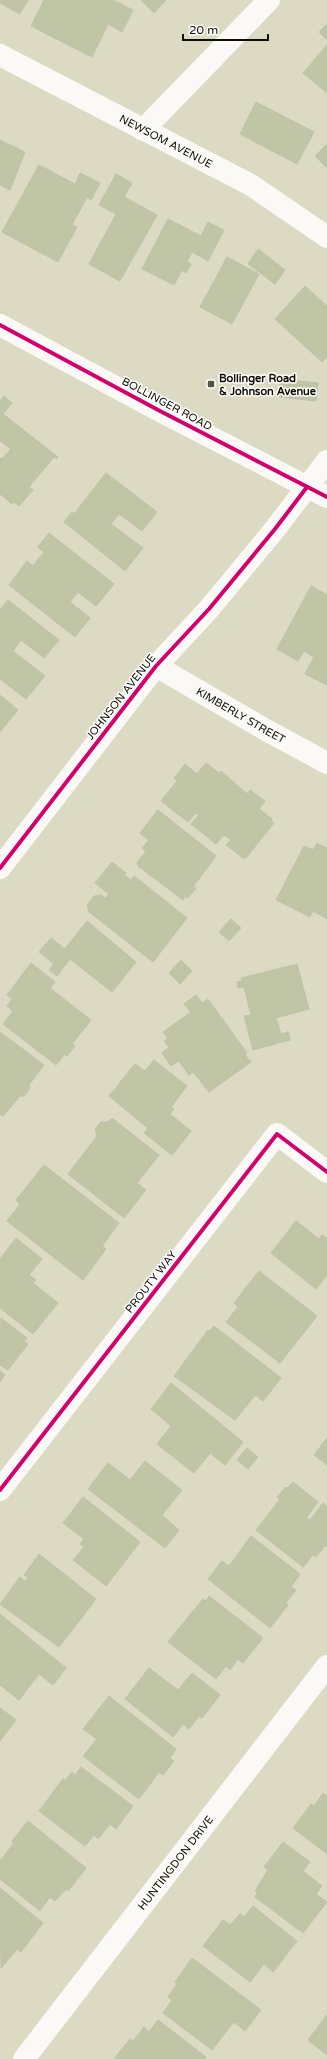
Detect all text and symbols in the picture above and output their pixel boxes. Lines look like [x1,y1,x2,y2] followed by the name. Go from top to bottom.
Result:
[183,16,268,42] scale bar
[189,23,218,37] text: 20 m
[117,112,215,170] street label: NEWSOM AVENUE
[219,372,317,398] place label: Bollinger Road & Johnson Avenue
[120,375,214,433] street label: BOLLINGER ROAD
[206,379,216,389] marker: Bollinger Road & Johnson Avenue
[84,652,158,742] street label: JOHNSON AVENUE
[194,684,288,746] street label: KIMBERLY STREET
[123,1248,179,1316] street label: PROUTY WAY
[135,1813,216,1912] street label: HUNTINGDON DRIVE

